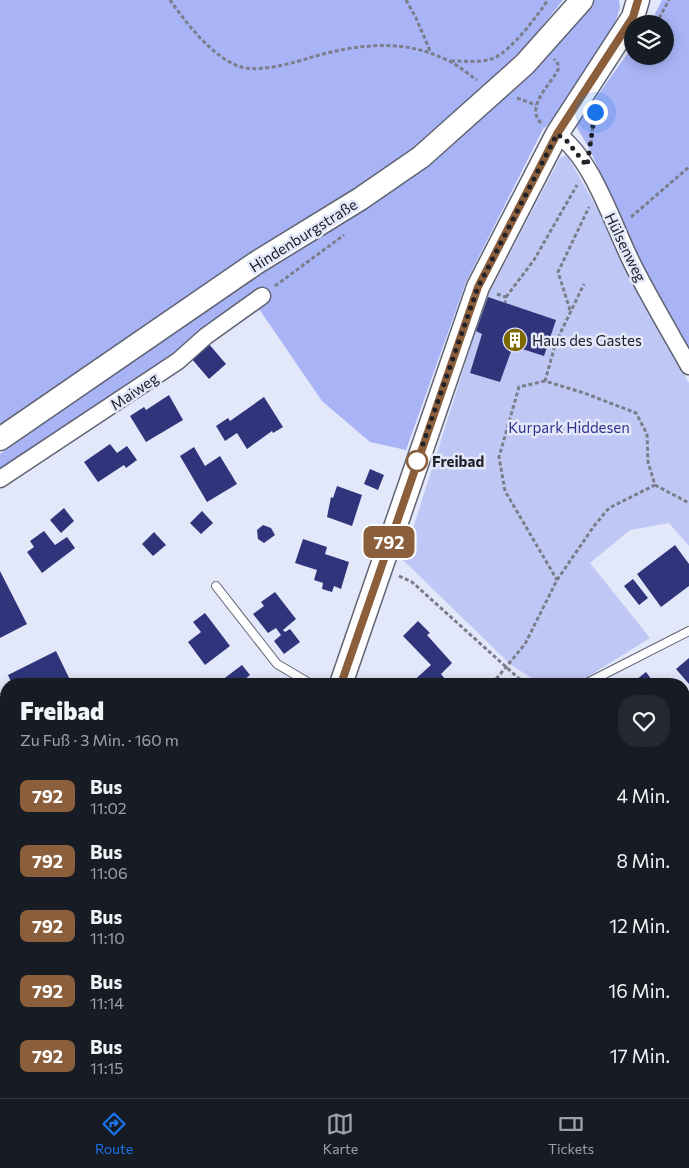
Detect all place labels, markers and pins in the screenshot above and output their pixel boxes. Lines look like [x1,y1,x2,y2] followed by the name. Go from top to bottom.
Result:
[502,327,528,353] building icon: Haus des Gastes
[532,331,642,349] place label: Haus des Gastes
[406,450,428,472] marker: Freibad
[432,452,484,470] place label: Freibad

